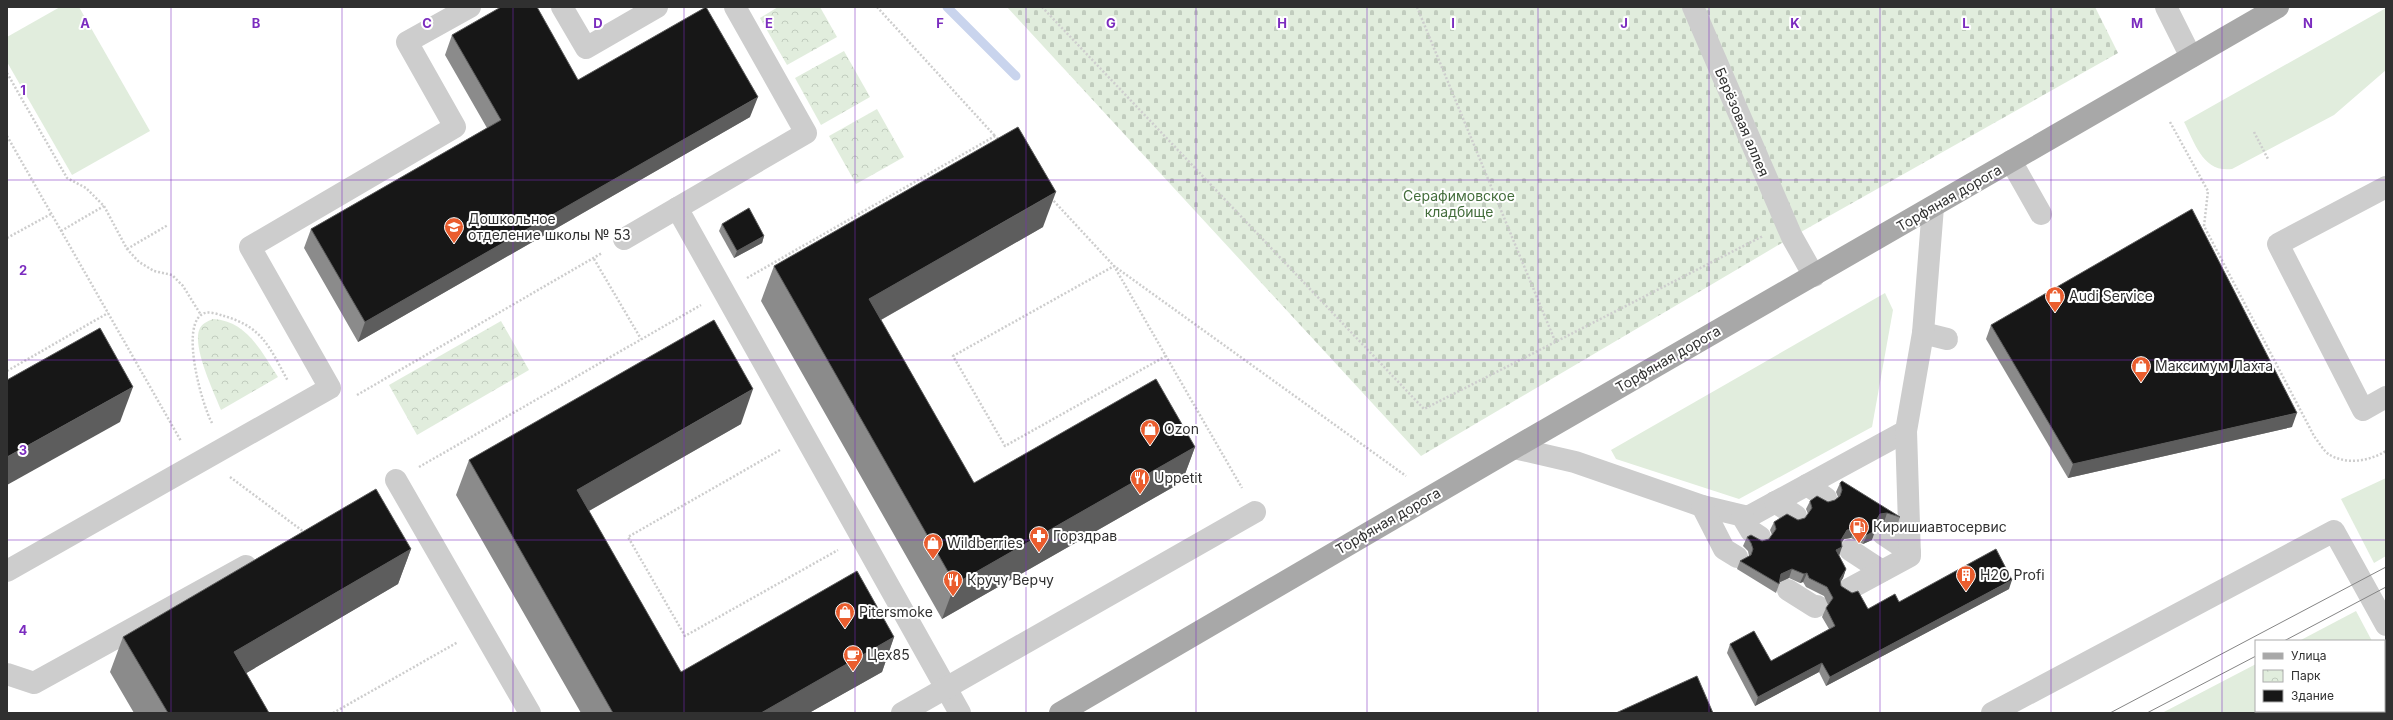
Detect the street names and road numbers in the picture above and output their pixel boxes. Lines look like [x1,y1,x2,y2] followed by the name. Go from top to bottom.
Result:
[1712,65,1773,179] street label: Берёзовая аллея
[1893,161,2004,235] street label: Торфяная дорога
[1612,322,1723,396] street label: Торфяная дорога
[1332,484,1443,558] street label: Торфяная дорога

